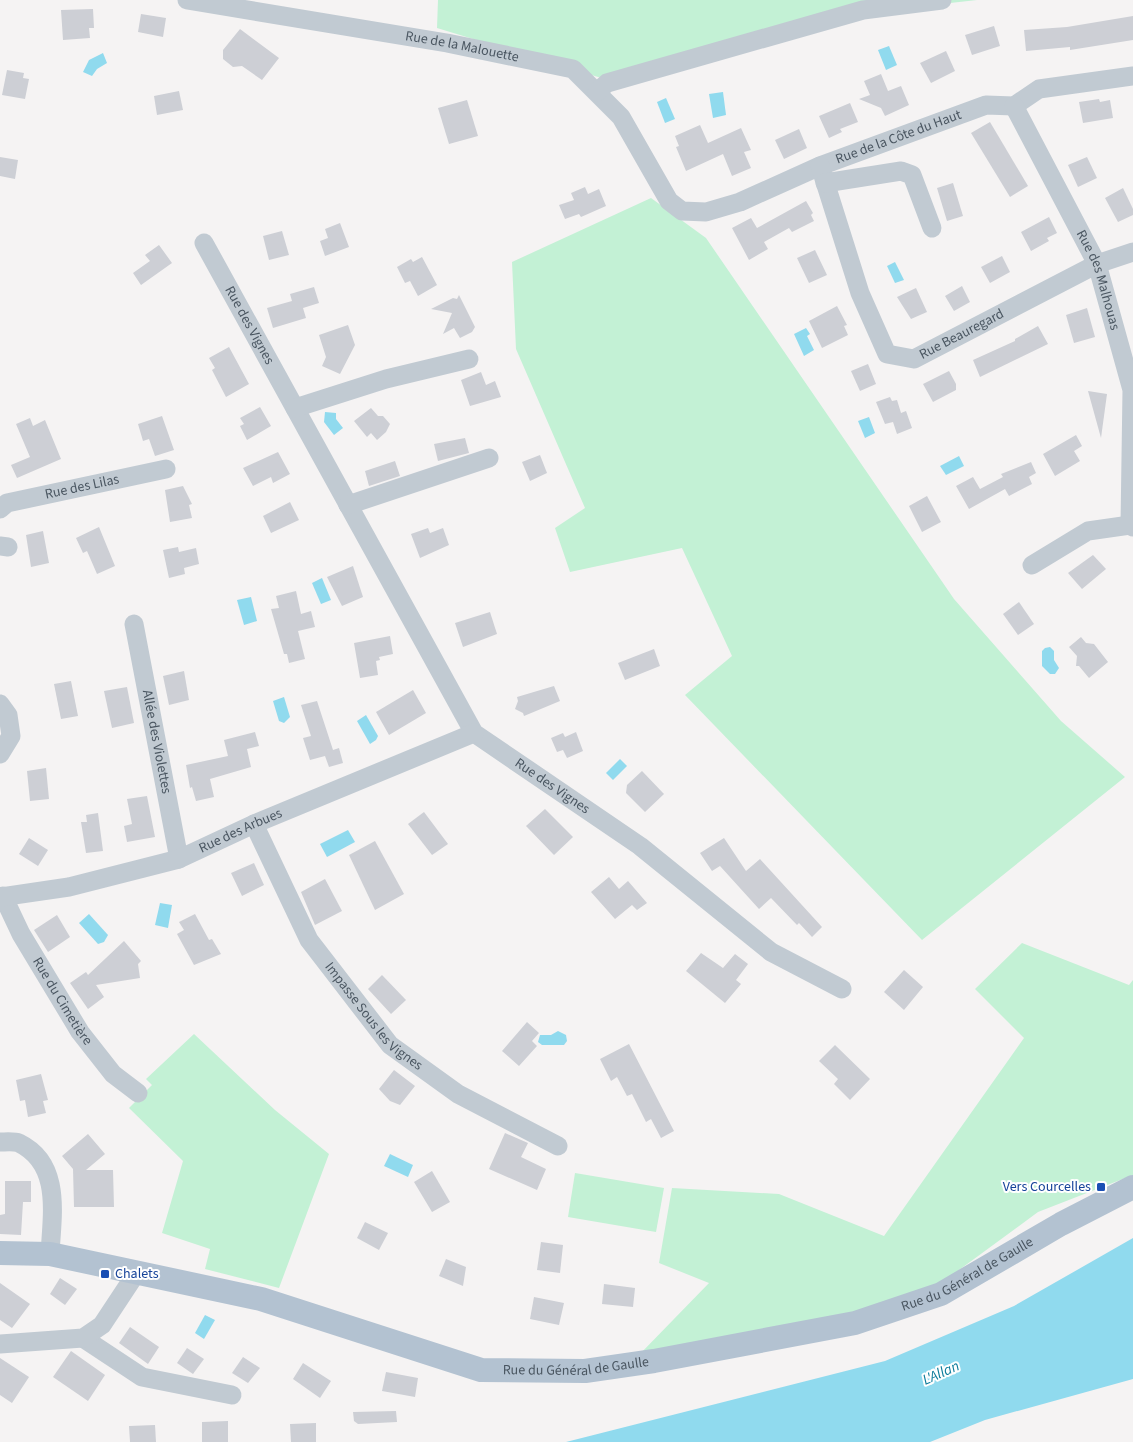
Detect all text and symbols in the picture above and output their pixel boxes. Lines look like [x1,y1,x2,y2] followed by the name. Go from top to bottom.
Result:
[404,26,521,68] street label: Rue de la Malouette
[833,105,964,169] street label: Rue de la Côte du Haut
[1071,226,1125,333] street label: Rue des Malhouas
[220,282,279,368] street label: Rue des Vignes
[916,304,1008,365] street label: Rue Beauregard
[43,469,121,505] street label: Rue des Lilas
[137,688,176,796] street label: Allée des Violettes
[511,753,594,819] street label: Rue des Vignes
[196,803,285,858] street label: Rue des Arbues
[27,954,97,1050] street label: Rue du Cimetière
[320,958,427,1075] street label: Impasse Sous les Vignes
[1003,1177,1091,1197] place label: Vers Courcelles
[1095,1181,1107,1193] marker: Vers Courcelles
[899,1232,1037,1317] street label: Rue du Général de Gaulle
[115,1264,159,1284] place label: Chalets
[99,1268,111,1280] marker: Chalets
[503,1352,650,1381] street label: Rue du Général de Gaulle
[919,1356,963,1390] water label: L'Allan

